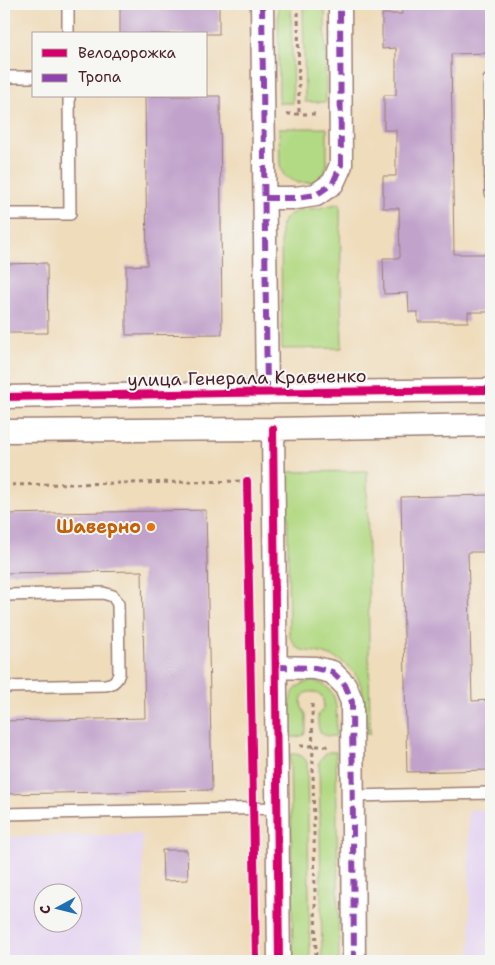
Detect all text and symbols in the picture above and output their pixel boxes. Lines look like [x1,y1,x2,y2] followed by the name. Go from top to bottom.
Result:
[32,32,208,98] legend
[78,43,177,63] text: Велодорожка
[78,67,122,87] text: Тропа
[127,364,367,392] street label: улица Генерала Кравченко
[56,515,141,539] place label: Шаверно
[145,521,157,533] marker: Шаверно
[32,882,82,932] north arrow
[36,904,55,915] text: С

